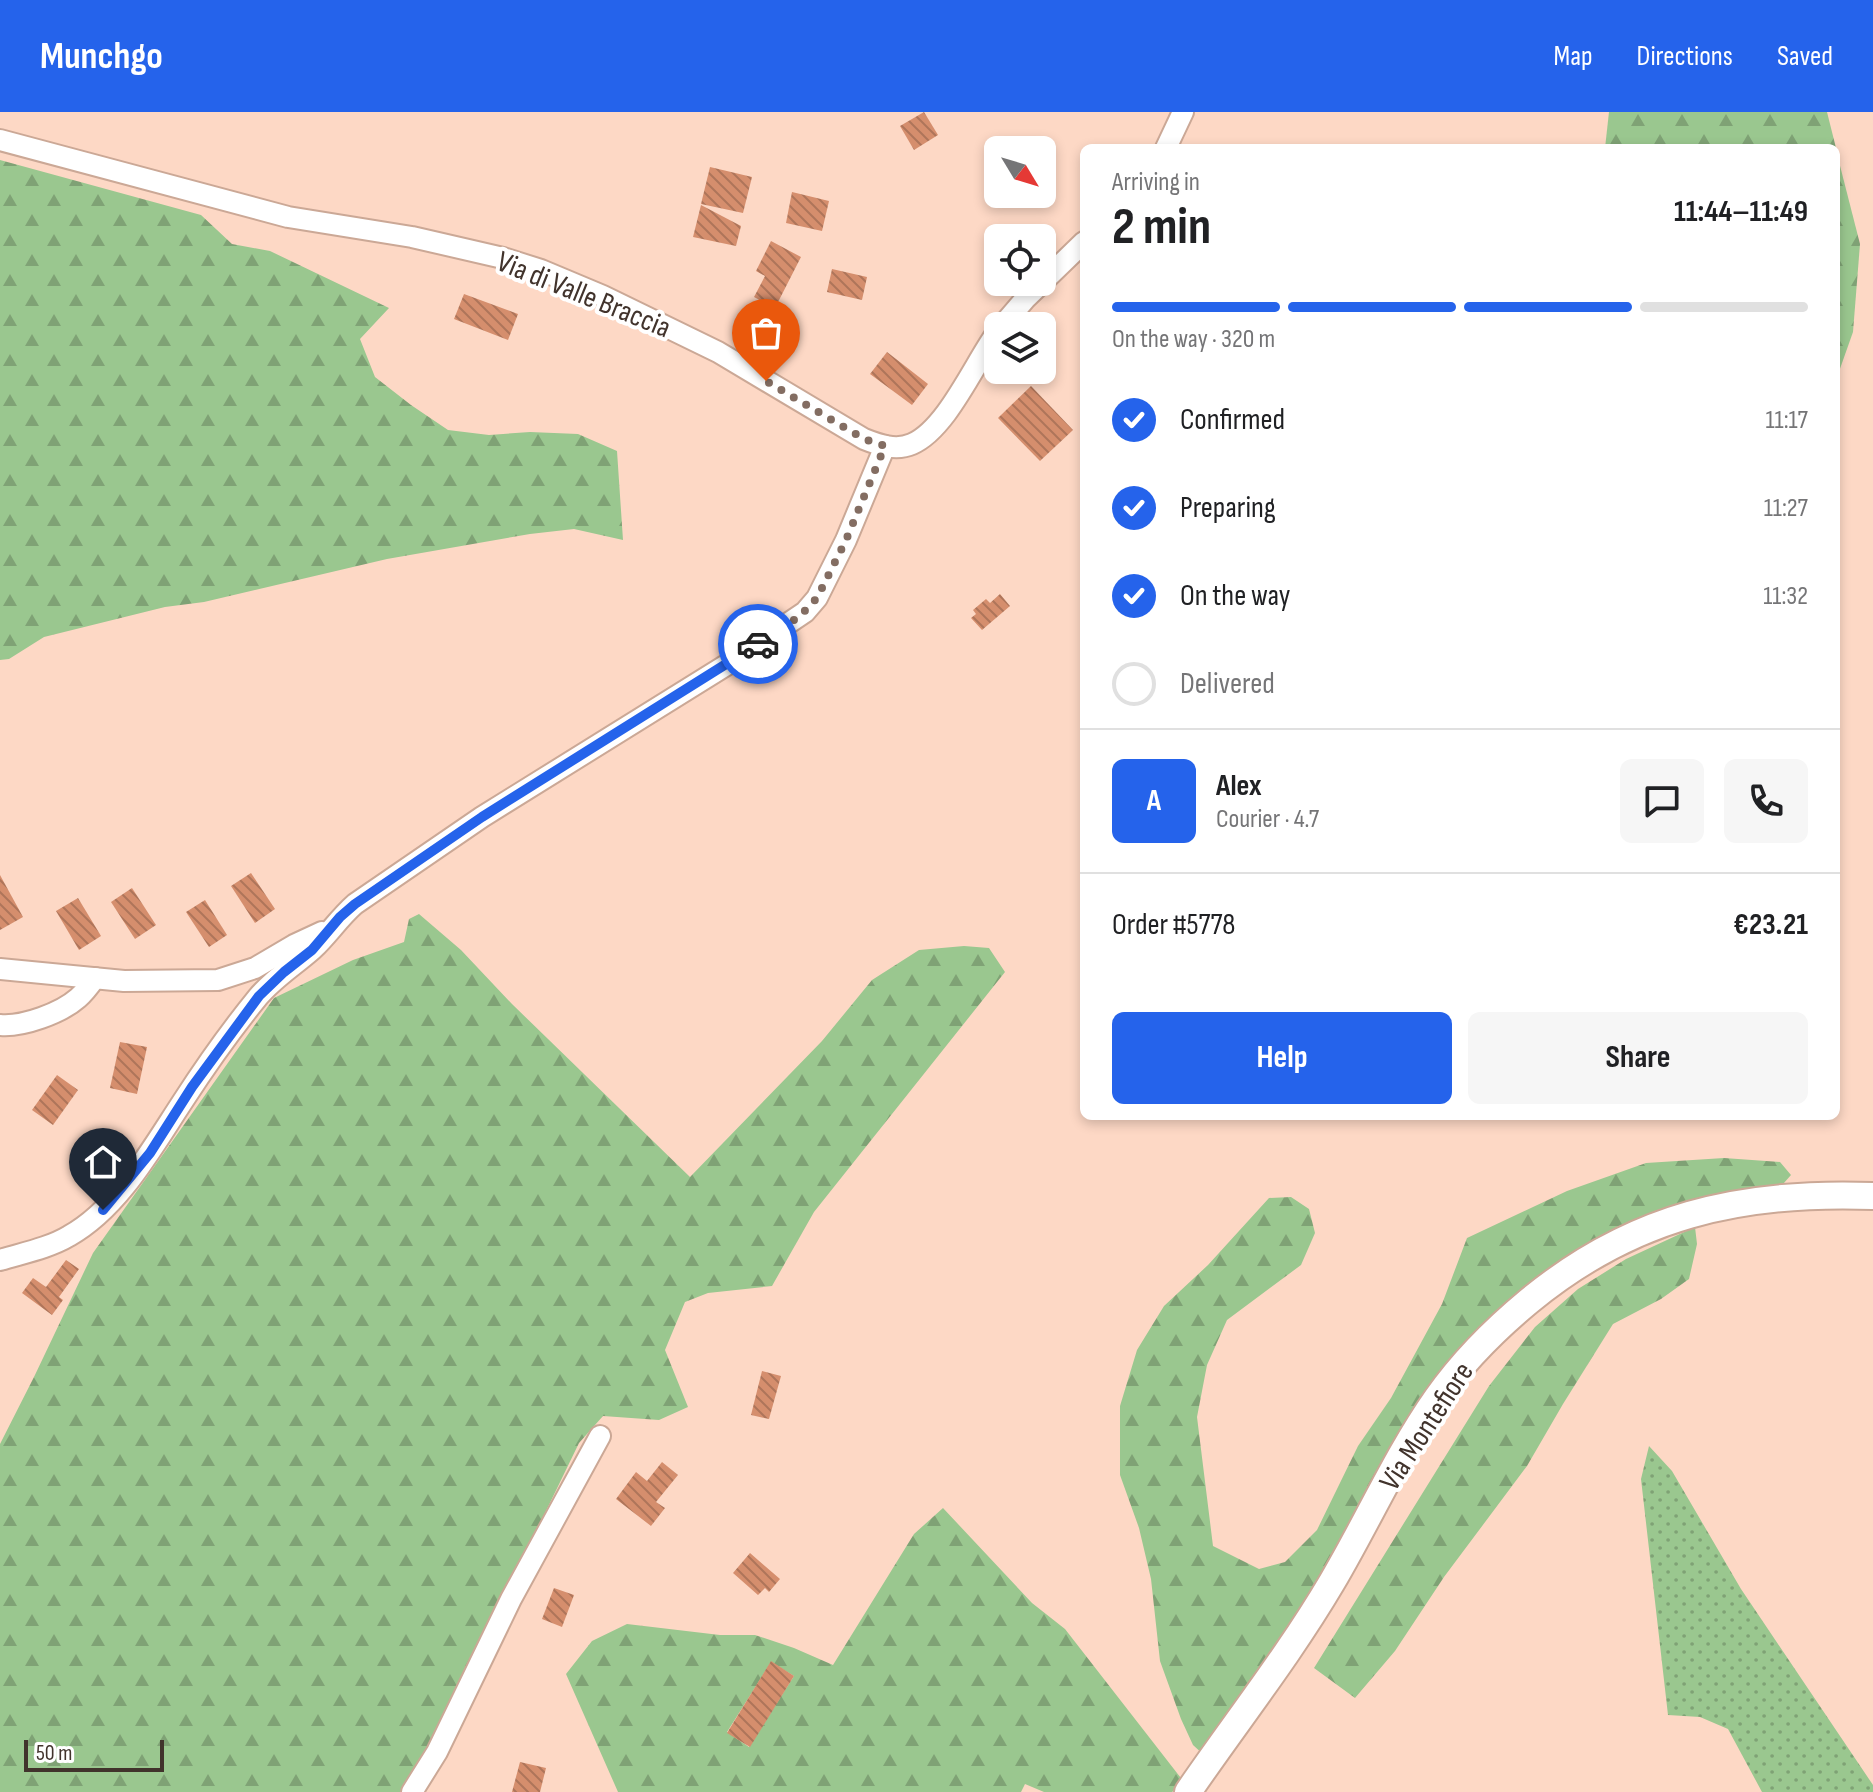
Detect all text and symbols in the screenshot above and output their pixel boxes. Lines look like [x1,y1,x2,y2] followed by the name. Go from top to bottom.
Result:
[40,34,163,79] text: Munchgo
[1554,40,1593,73] text: Map
[1637,40,1733,73] text: Directions
[1777,40,1833,73] text: Saved
[984,136,1056,208] north arrow
[984,136,1056,384] map controls
[1112,167,1200,198] text: Arriving in
[1674,194,1808,230] text: 11:44–11:49
[1112,196,1211,259] text: 2 min
[984,224,1056,296] button: locate
[491,244,676,346] street label: Via di Valle Braccia
[732,299,800,381] pin
[744,311,788,355] icon: bag
[984,312,1056,384] button: layers
[1112,324,1275,355] text: On the way · 320 m
[1112,398,1156,442] icon: check
[1180,402,1285,438] text: Confirmed
[1765,405,1808,436] text: 11:17
[1112,486,1156,530] icon: check
[1180,490,1276,526] text: Preparing
[1764,493,1808,524] text: 11:27
[1112,574,1156,618] icon: check
[1180,578,1290,614] text: On the way
[1763,581,1808,612] text: 11:32
[718,604,798,684] courier
[736,622,780,666] icon: car
[1180,666,1275,702] text: Delivered
[1620,759,1704,843] button: chat
[1724,759,1808,843] button: phone
[1216,768,1262,804] text: Alex
[1147,783,1161,819] text: A
[1216,804,1319,835] text: Courier · 4.7
[1112,907,1236,943] text: Order #5778
[1733,907,1808,943] text: €23.21
[1112,1012,1452,1104] button: Help
[1468,1012,1808,1104] button: Share
[69,1128,137,1210] pin
[81,1140,125,1184] icon: home
[1372,1356,1482,1497] street label: Via Montefiore
[24,1736,164,1772] scale bar
[36,1740,72,1767] text: 50 m

